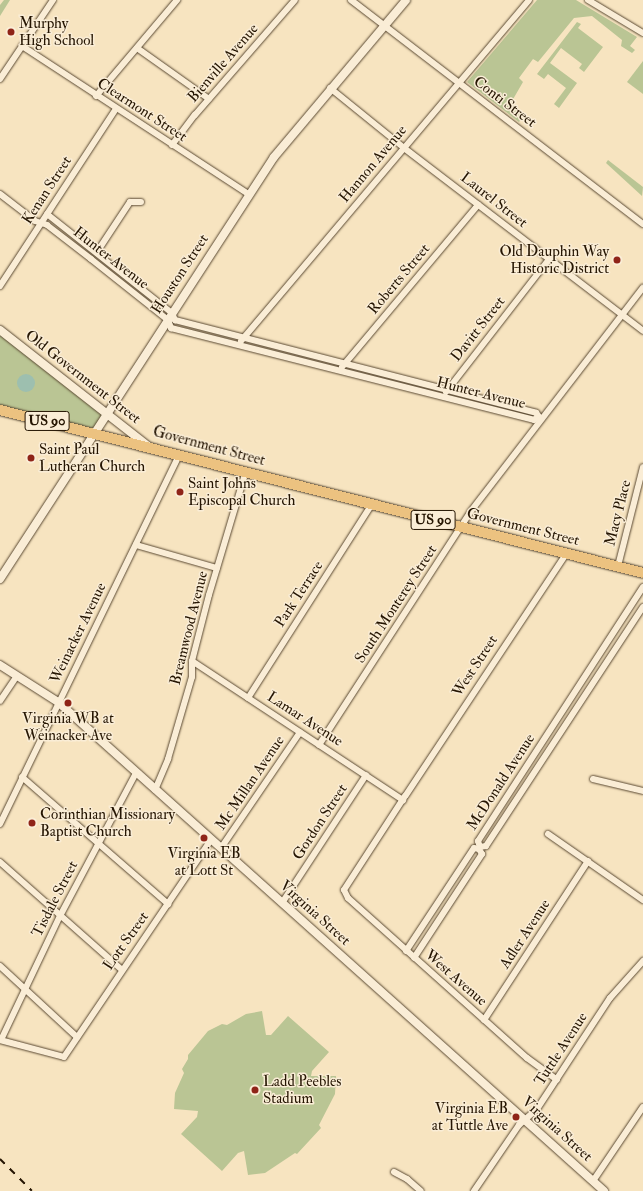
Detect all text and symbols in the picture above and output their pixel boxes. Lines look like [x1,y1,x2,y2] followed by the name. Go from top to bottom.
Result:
[19,14,94,49] place label: Murphy High School
[184,20,262,106] street label: Bienville Avenue
[6,27,16,37] marker: Murphy High School
[470,73,540,131] street label: Conti Street
[94,74,190,146] street label: Clearmont Street
[335,122,411,206] street label: Hannon Avenue
[18,153,76,227] street label: Kenan Street
[457,168,531,232] street label: Laurel Street
[70,223,152,293] street label: Hunter Avenue
[148,231,212,317] street label: Houston Street
[364,240,434,318] street label: Roberts Street
[500,242,609,277] place label: Old Dauphin Way Historic District
[612,255,622,265] marker: Old Dauphin Way Historic District
[447,293,509,365] street label: Davitt Street
[22,326,144,428] street label: Old Government Street
[435,373,527,413] street label: Hunter Avenue
[24,409,70,433] road number: US 90
[151,422,267,470] street label: Government Street
[39,440,145,475] place label: Saint Paul Lutheran Church
[26,453,36,463] marker: Saint Paul Lutheran Church
[188,474,295,509] place label: Saint Johns Episcopal Church
[601,478,635,548] street label: Macy Place
[175,487,185,497] marker: Saint Johns Episcopal Church
[465,504,581,550] street label: Government Street
[410,508,456,532] road number: US 90
[351,542,441,666] street label: South Monterey Street
[271,557,327,631] street label: Park Terrace
[166,569,212,687] street label: Breamwood Avenue
[46,580,110,686] street label: Weinacker Avenue
[449,632,501,700] street label: West Street
[264,688,346,750] street label: Lamar Avenue
[63,698,73,708] marker: Virginia WB at Weinacker Ave
[22,709,114,744] place label: Virginia WB at Weinacker Ave
[463,730,539,834] street label: McDonald Avenue
[212,732,288,834] street label: Mc Millan Avenue
[289,781,351,863] street label: Gordon Street
[40,805,175,840] place label: Corinthian Missionary Baptist Church
[27,818,37,828] marker: Corinthian Missionary Baptist Church
[199,833,209,843] marker: Virginia EB at Lott St
[167,844,241,879] place label: Virginia EB at Lott St
[28,858,82,940] street label: Tisdale Street
[276,877,354,949] street label: Virginia Street
[496,896,554,972] street label: Adler Avenue
[99,908,153,974] street label: Lott Street
[421,946,491,1010] street label: West Avenue
[531,1009,591,1089] street label: Tuttle Avenue
[263,1072,341,1107] place label: Ladd Peebles Stadium
[250,1085,260,1095] marker: Ladd Peebles Stadium
[518,1093,596,1165] street label: Virginia Street
[432,1099,508,1134] place label: Virginia EB at Tuttle Ave
[511,1112,521,1122] marker: Virginia EB at Tuttle Ave

